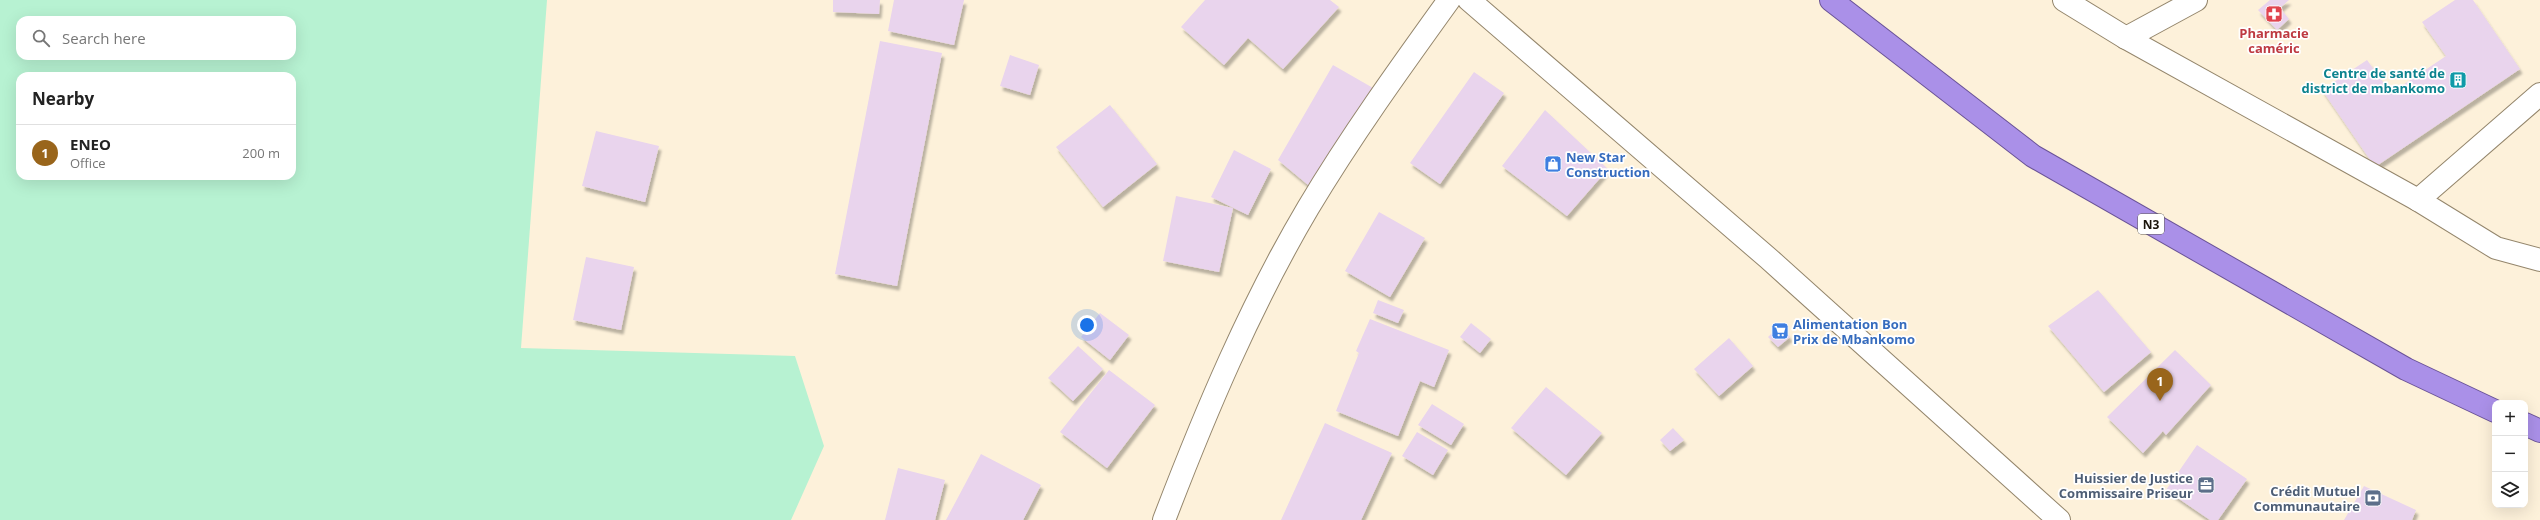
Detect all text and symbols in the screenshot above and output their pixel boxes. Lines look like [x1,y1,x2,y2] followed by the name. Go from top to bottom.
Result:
[2264,4,2284,24] pharmacy icon: Pharmacie caméric
[16,16,296,60] search box
[2239,24,2309,57] place label: Pharmacie caméric
[30,27,52,49] icon: search
[62,28,146,48] text: Search here
[2302,64,2445,97] place label: Centre de santé de district de mbankomo
[2448,70,2468,90] building icon: Centre de santé de district de mbankomo
[32,87,94,110] text: Nearby
[70,134,111,154] text: ENEO
[41,144,49,162] text: 1
[242,144,280,162] text: 200 m
[1566,148,1650,181] place label: New Star Construction
[70,154,106,172] text: Office
[1543,154,1563,174] shop icon: New Star Construction
[2138,214,2164,234] road number: N3
[1077,315,1097,335] your location
[1793,315,1915,348] place label: Alimentation Bon Prix de Mbankomo
[1770,321,1790,341] supermarket icon: Alimentation Bon Prix de Mbankomo
[2147,368,2173,401] pin: 1
[2492,400,2528,508] map controls
[2492,400,2528,436] button: +
[2492,436,2528,472] button: −
[2059,469,2193,502] place label: Huissier de Justice Commissaire Priseur
[2492,472,2528,508] button: layers
[2196,475,2216,495] office icon: Huissier de Justice Commissaire Priseur
[2254,482,2360,515] place label: Crédit Mutuel Communautaire
[2363,488,2383,508] bank icon: Crédit Mutuel Communautaire

